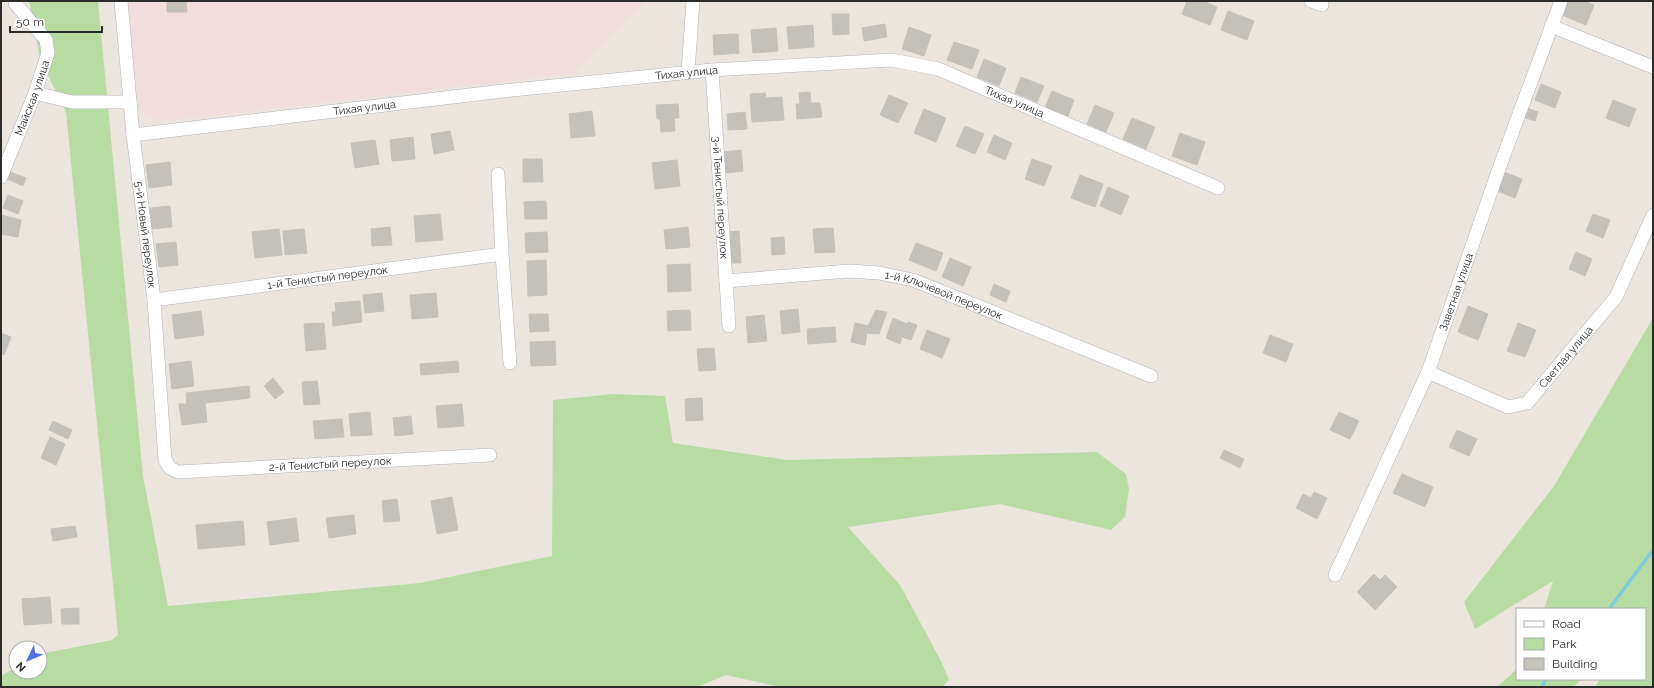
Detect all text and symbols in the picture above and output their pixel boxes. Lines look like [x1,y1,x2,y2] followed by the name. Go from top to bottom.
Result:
[10,8,102,34] scale bar
[16,15,44,29] text: 50 m
[12,59,52,138] street label: Майская улица
[654,64,718,83] street label: Тихая улица
[983,84,1046,120] street label: Тихая улица
[332,98,397,118] street label: Тихая улица
[709,136,731,260] street label: 3-й Тенистый переулок
[132,181,158,289] street label: 5-й Новый переулок
[1437,252,1476,333] street label: Заветная улица
[266,263,389,292] street label: 1-й Тенистый переулок
[884,268,1005,323] street label: 1-й Ключевой переулок
[1536,324,1596,391] street label: Светлая улица
[269,454,392,474] street label: 2-й Тенистый переулок
[1516,608,1646,680] legend
[1552,617,1581,631] text: Road
[1552,637,1577,651] text: Park
[8,640,48,680] north arrow
[1552,657,1598,671] text: Building
[14,659,29,674] text: N

